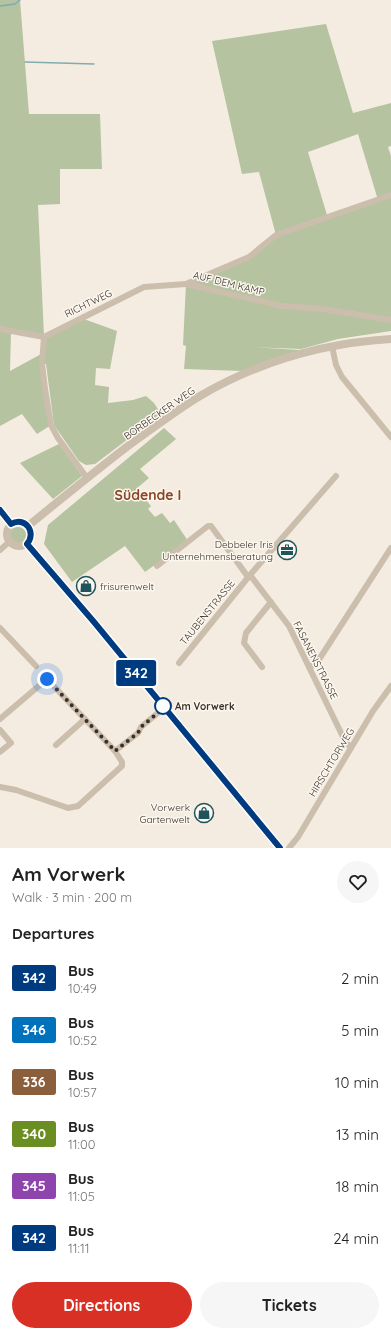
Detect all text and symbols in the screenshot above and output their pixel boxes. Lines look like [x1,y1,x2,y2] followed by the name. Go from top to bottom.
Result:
[192,268,266,299] street label: AUF DEM KAMP
[62,286,114,321] street label: RICHTWEG
[121,384,197,443] street label: BORBECKER WEG
[115,486,181,504] district label: Südende I
[162,538,273,563] place label: Debbeler Iris Unternehmensberatung
[276,539,298,561] office icon: Debbeler Iris Unternehmensberatung
[75,575,97,597] shop icon: frisurenwelt
[177,577,238,648] street label: TAUBENSTRASSE
[100,580,154,593] place label: frisurenwelt
[290,619,341,702] street label: FASANENSTRASSE
[113,660,159,686] line badge: 342
[124,664,148,682] text: 342
[37,669,57,689] your location
[154,697,172,715] marker: Am Vorwerk
[175,700,235,713] place label: Am Vorwerk
[306,725,357,799] street label: HIRSCHTORWEG
[139,801,191,826] place label: Vorwerk Gartenwelt
[193,802,215,824] shop icon: Vorwerk Gartenwelt
[337,861,379,903] button: heart
[12,862,125,886] text: Am Vorwerk
[12,889,132,905] text: Walk · 3 min · 200 m
[12,924,94,943] text: Departures
[68,961,94,980] text: Bus
[22,969,46,987] text: 342
[341,969,379,988] text: 2 min
[68,980,97,996] text: 10:49
[68,1013,94,1032] text: Bus
[22,1021,46,1039] text: 346
[341,1021,379,1040] text: 5 min
[68,1032,97,1048] text: 10:52
[68,1065,94,1084] text: Bus
[23,1073,45,1091] text: 336
[335,1073,379,1092] text: 10 min
[68,1084,97,1100] text: 10:57
[68,1117,94,1136] text: Bus
[22,1125,46,1143] text: 340
[336,1125,379,1144] text: 13 min
[68,1136,96,1152] text: 11:00
[68,1169,94,1188] text: Bus
[22,1177,46,1195] text: 345
[336,1177,379,1196] text: 18 min
[68,1188,95,1204] text: 11:05
[68,1221,94,1240] text: Bus
[22,1229,46,1247] text: 342
[333,1229,379,1248] text: 24 min
[68,1240,90,1256] text: 11:11
[12,1282,192,1328] button: Directions
[200,1282,379,1328] button: Tickets

